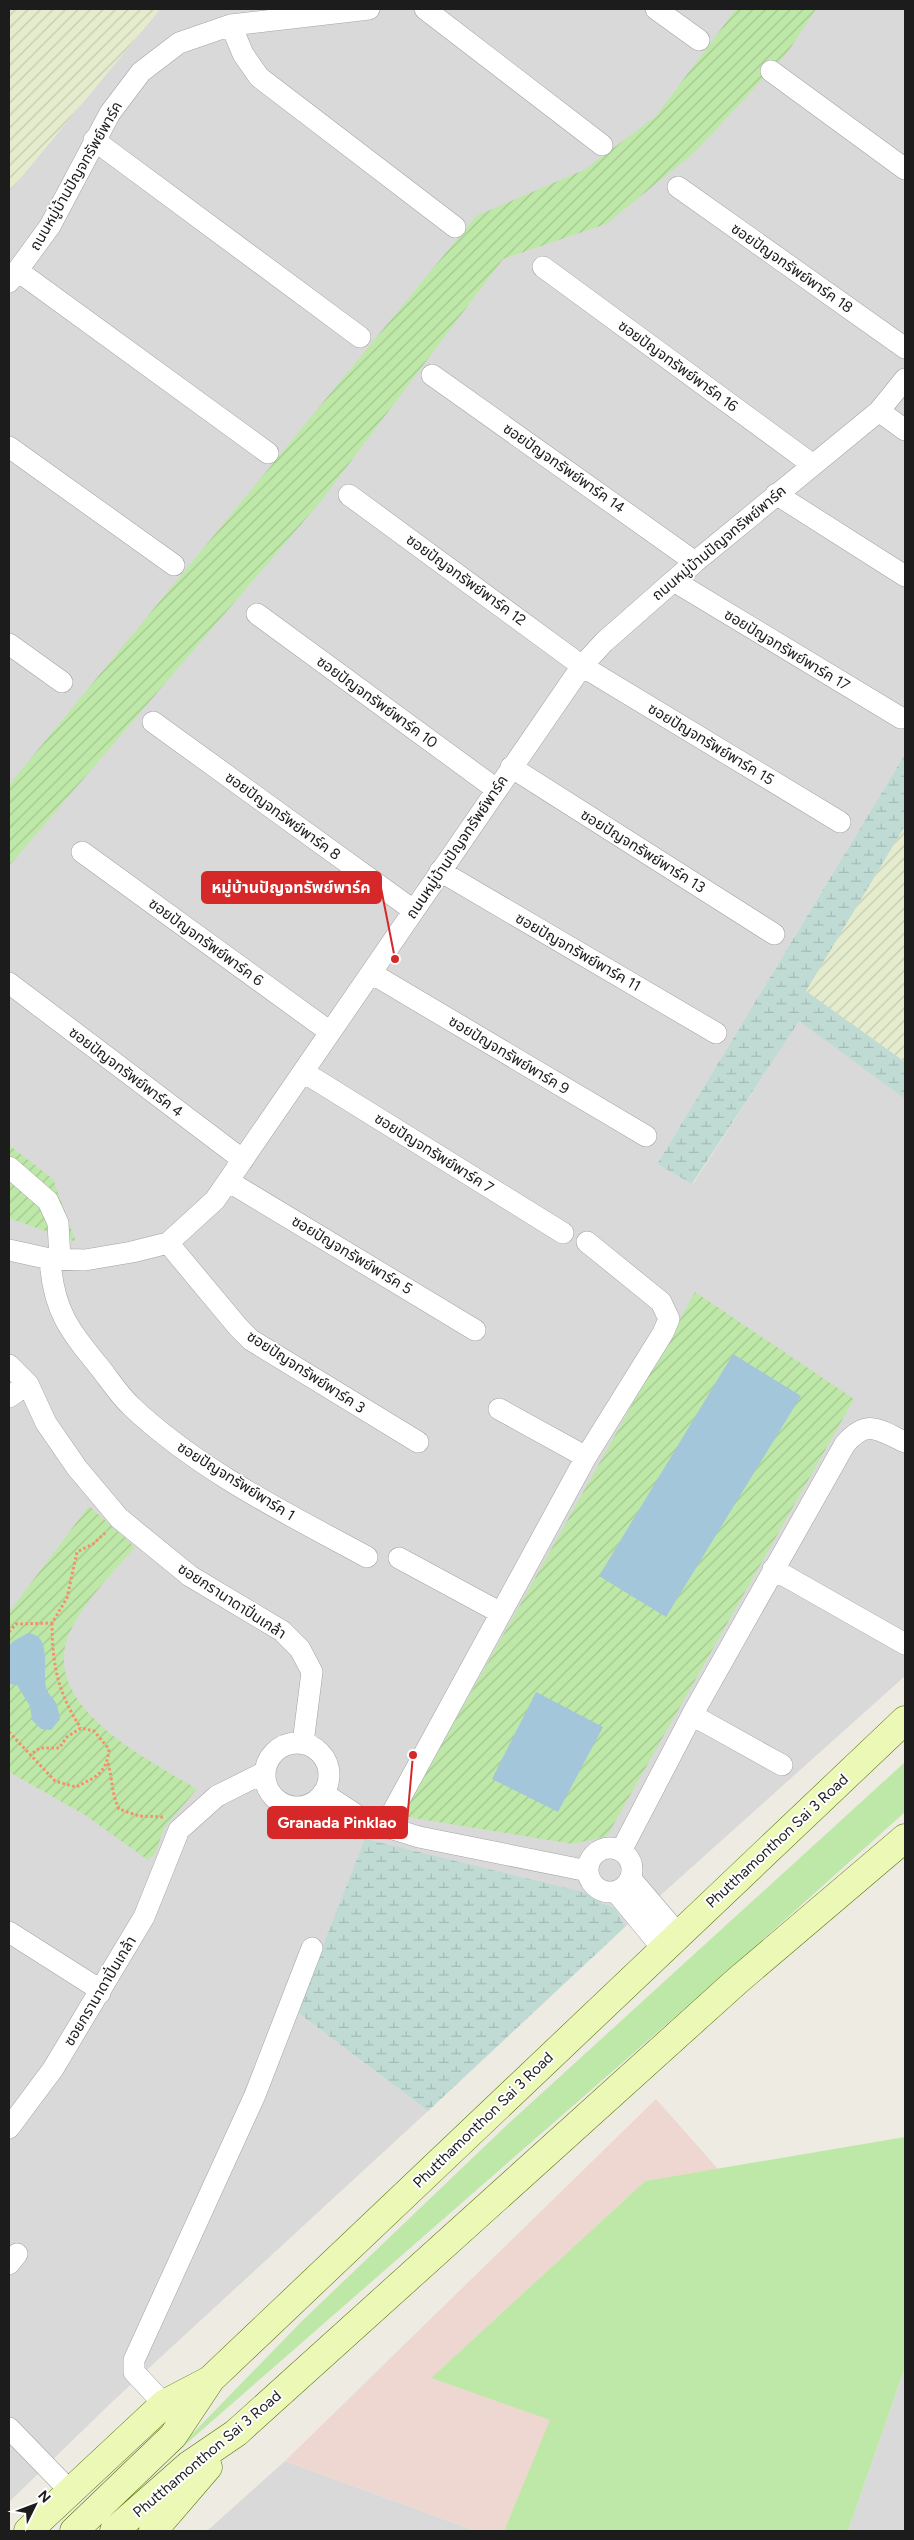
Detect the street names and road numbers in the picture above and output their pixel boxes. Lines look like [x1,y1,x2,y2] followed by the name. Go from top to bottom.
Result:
[26,98,126,254] street label: ถนนหมู่บ้านปัญจทรัพย์พาร์ค
[728,219,856,317] street label: ซอยปัญจทรัพย์พาร์ค 18
[615,316,742,416] street label: ซอยปัญจทรัพย์พาร์ค 16
[500,419,628,517] street label: ซอยปัญจทรัพย์พาร์ค 14
[648,482,790,604] street label: ถนนหมู่บ้านปัญจทรัพย์พาร์ค
[403,530,529,630] street label: ซอยปัญจทรัพย์พาร์ค 12
[721,605,853,695] street label: ซอยปัญจทรัพย์พาร์ค 17
[313,652,441,752] street label: ซอยปัญจทรัพย์พาร์ค 10
[645,699,777,789] street label: ซอยปัญจทรัพย์พาร์ค 15
[222,768,344,864] street label: ซอยปัญจทรัพย์พาร์ค 8
[402,772,512,922] street label: ถนนหมู่บ้านปัญจทรัพย์พาร์ค
[577,805,709,897] street label: ซอยปัญจทรัพย์พาร์ค 13
[145,894,267,990] street label: ซอยปัญจทรัพย์พาร์ค 6
[512,909,644,995] street label: ซอยปัญจทรัพย์พาร์ค 11
[445,1012,573,1098] street label: ซอยปัญจทรัพย์พาร์ค 9
[65,1023,187,1121] street label: ซอยปัญจทรัพย์พาร์ค 4
[371,1109,497,1197] street label: ซอยปัญจทรัพย์พาร์ค 7
[288,1212,416,1298] street label: ซอยปัญจทรัพย์พาร์ค 5
[244,1327,368,1417] street label: ซอยปัญจทรัพย์พาร์ค 3
[174,1438,298,1524] street label: ซอยปัญจทรัพย์พาร์ค 1
[175,1558,290,1643] street label: ซอยกรานาดาปิ่นเกล้า
[702,1770,852,1912] street label: Phutthamonthon Sai 3 Road
[59,1932,140,2049] street label: ซอยกรานาดาปิ่นเกล้า
[409,2048,557,2192] street label: Phutthamonthon Sai 3 Road
[129,2387,285,2521] street label: Phutthamonthon Sai 3 Road

